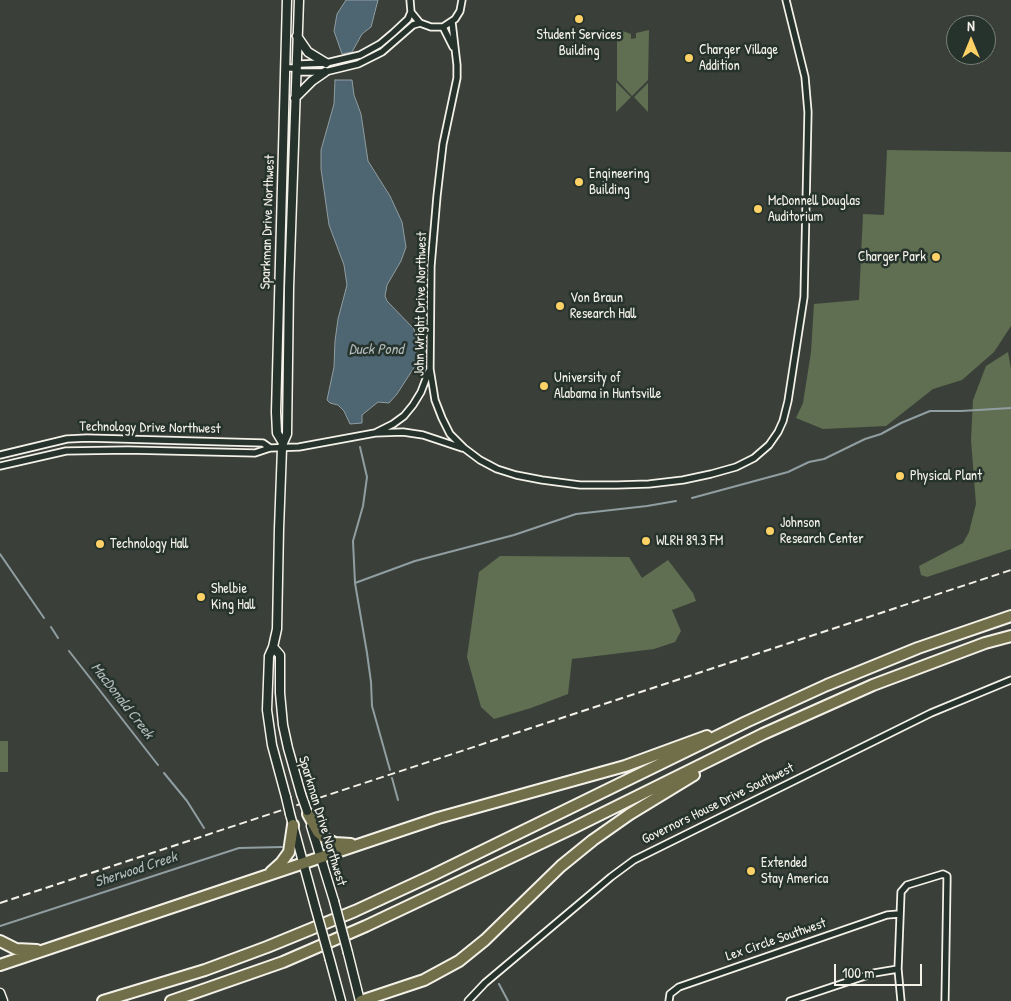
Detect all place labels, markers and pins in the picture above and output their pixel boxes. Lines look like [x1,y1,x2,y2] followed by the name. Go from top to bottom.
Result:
[573,13,585,25] marker: Student Services Building
[537,27,621,59] place label: Student Services Building
[699,42,778,74] place label: Charger Village Addition
[683,52,695,64] marker: Charger Village Addition
[589,166,649,198] place label: Engineering Building
[573,176,585,188] marker: Engineering Building
[768,193,860,226] place label: McDonnell Douglas Auditorium
[752,203,764,215] marker: McDonnell Douglas Auditorium
[858,249,926,265] place label: Charger Park
[930,251,942,263] marker: Charger Park
[570,290,636,322] place label: Von Braun Research Hall
[554,300,566,312] marker: Von Braun Research Hall
[554,370,661,402] place label: University of Alabama in Huntsville
[538,380,550,392] marker: University of Alabama in Huntsville
[910,468,982,484] place label: Physical Plant
[894,470,906,482] marker: Physical Plant
[780,515,864,548] place label: Johnson Research Center
[764,525,776,537] marker: Johnson Research Center
[656,533,723,549] place label: WLRH 89.3 FM
[640,535,652,547] marker: WLRH 89.3 FM
[110,536,188,552] place label: Technology Hall
[94,538,106,550] marker: Technology Hall
[211,581,255,614] place label: Shelbie King Hall
[195,591,207,603] marker: Shelbie King Hall
[761,855,828,888] place label: Extended Stay America
[745,865,757,877] marker: Extended Stay America

